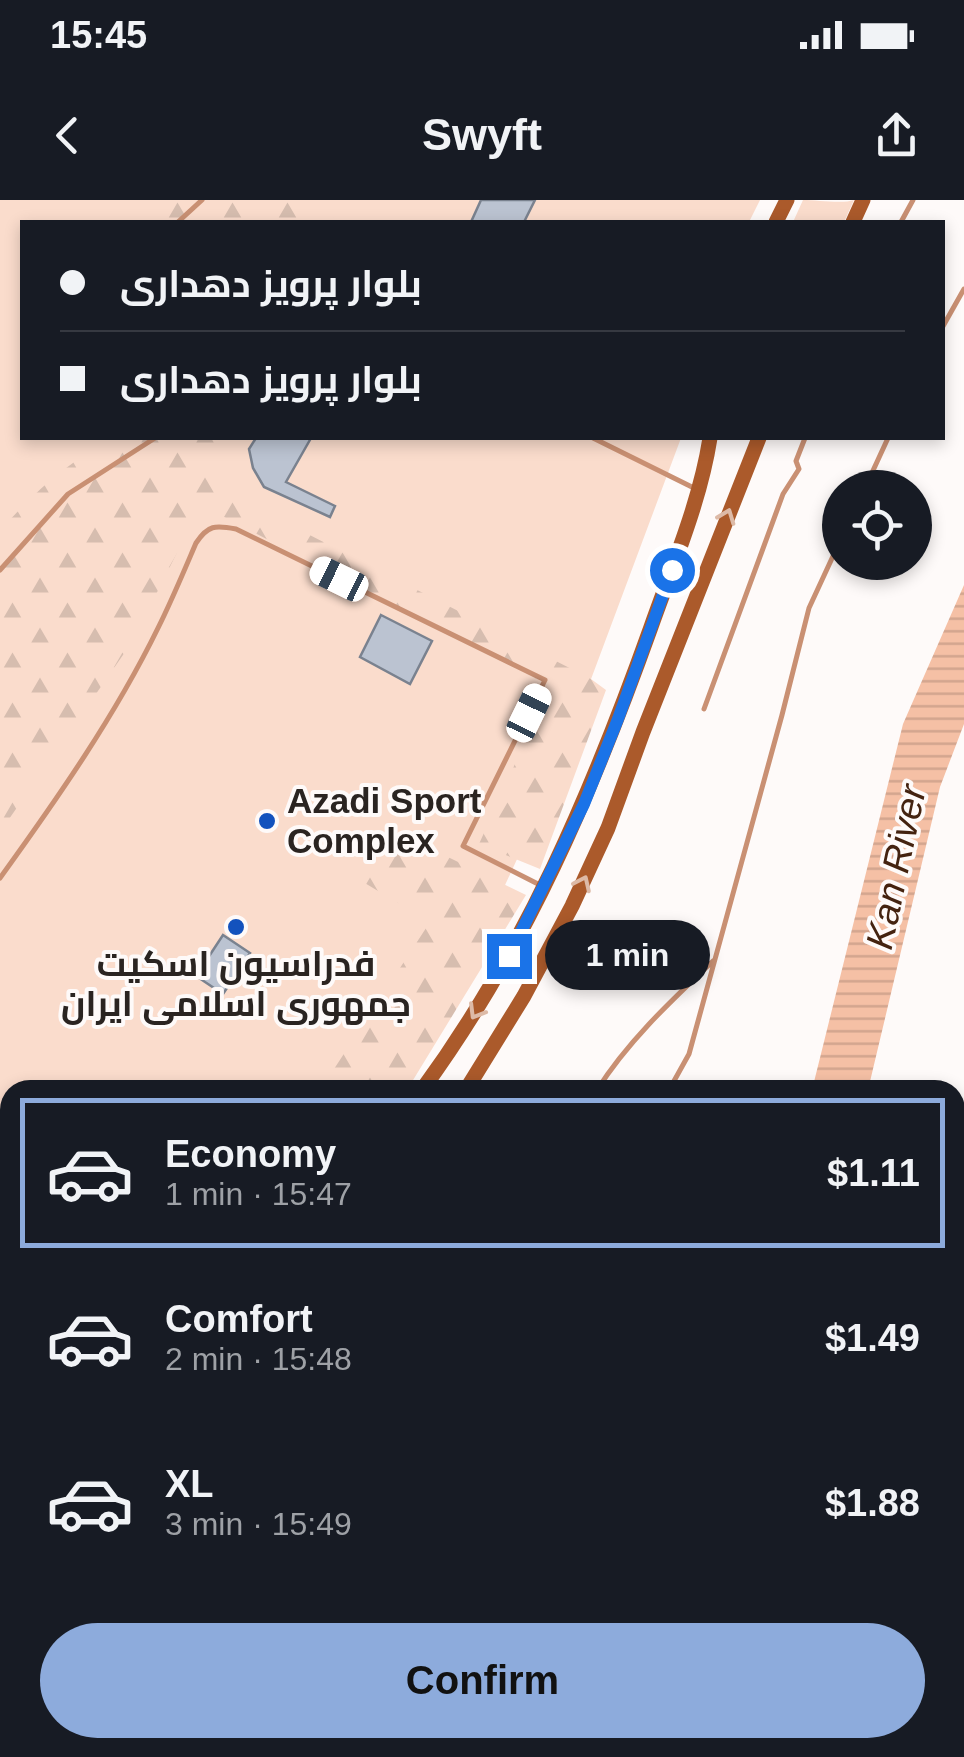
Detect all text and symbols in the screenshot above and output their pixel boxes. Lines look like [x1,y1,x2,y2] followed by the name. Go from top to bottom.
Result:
[50,14,147,56] text: 15:45
[40,108,95,163] icon: back
[869,108,924,163] icon: share
[422,109,542,160] text: Swyft
[120,263,422,305] text: بلوار پرویز دهداری
[120,359,422,401] text: بلوار پرویز دهداری
[822,470,932,580] map controls
[822,470,932,580] button: locate
[716,508,736,525] one-way arrow
[650,548,695,593] route start
[305,552,373,606] car
[502,679,556,747] car
[858,780,934,953] water label: Kan River
[287,781,482,860] place label: Azadi Sport Complex
[256,810,278,832] marker: Azadi Sport Complex
[570,875,590,893] one-way arrow
[225,916,247,938] marker: فدراسیون اسکیت جمهوری اسلامی ایران
[544,921,709,991] callout: 1 min
[487,934,532,979] route end
[586,937,669,973] text: 1 min
[61,944,411,1026] place label: فدراسیون اسکیت جمهوری اسلامی ایران
[469,1001,488,1019] one-way arrow
[45,1128,135,1218] icon: car
[165,1133,336,1175] text: Economy
[827,1152,920,1194] text: $1.11
[165,1176,352,1212] text: 1 min · 15:47
[45,1293,135,1383] icon: car
[165,1298,313,1340] text: Comfort
[825,1317,920,1359] text: $1.49
[165,1341,352,1377] text: 2 min · 15:48
[45,1458,135,1548] icon: car
[165,1463,214,1505] text: XL
[825,1482,920,1524] text: $1.88
[165,1506,352,1542] text: 3 min · 15:49
[40,1623,925,1738] button: Confirm

